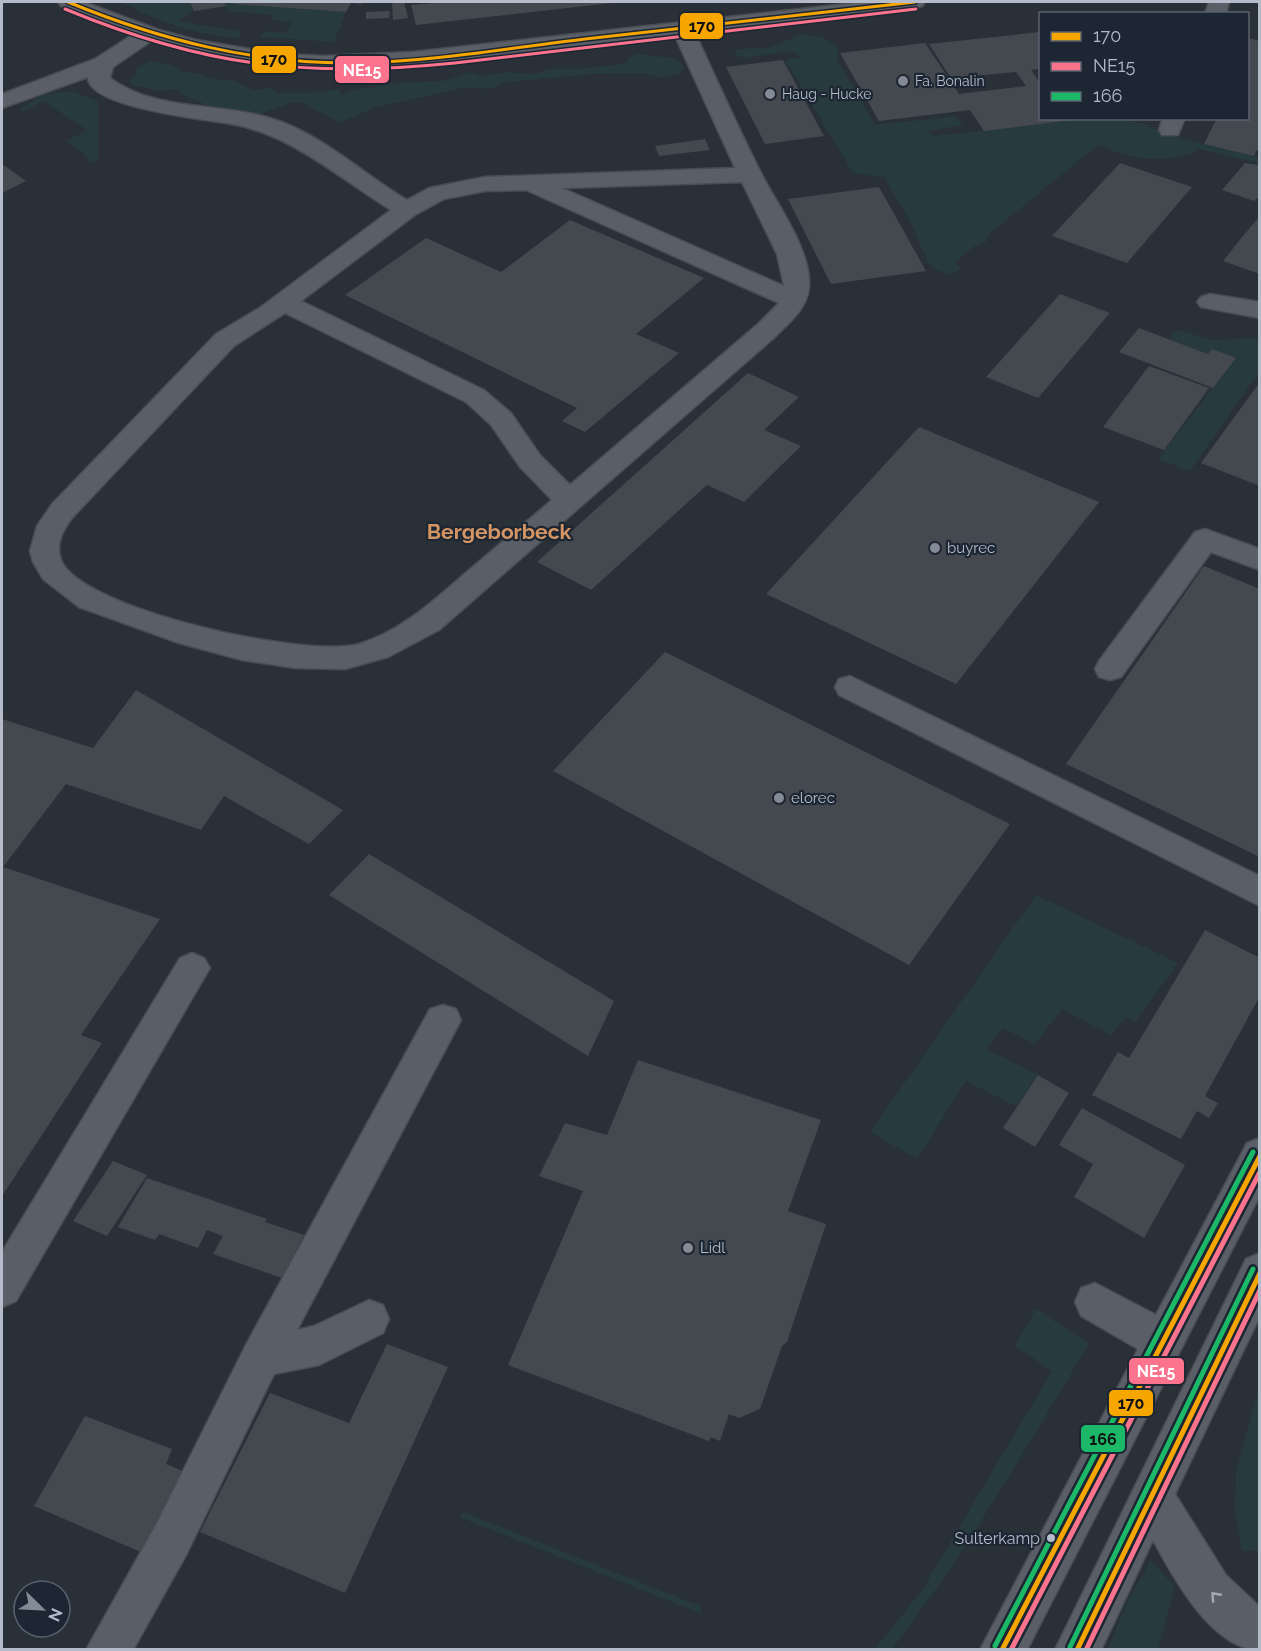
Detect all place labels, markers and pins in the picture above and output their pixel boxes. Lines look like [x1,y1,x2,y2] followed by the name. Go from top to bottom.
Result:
[915,73,985,89] place label: Fa. Bonalin
[896,74,910,88] marker: Fa. Bonalin
[782,86,872,102] place label: Haug - Hucke
[763,87,777,101] marker: Haug - Hucke
[947,539,995,557] place label: buyrec
[928,541,942,555] marker: buyrec
[791,789,835,807] place label: elorec
[772,791,786,805] marker: elorec
[700,1239,726,1257] place label: Lidl
[681,1241,695,1255] marker: Lidl
[954,1529,1040,1548] place label: Sulterkamp
[1045,1532,1057,1544] marker: Sulterkamp

